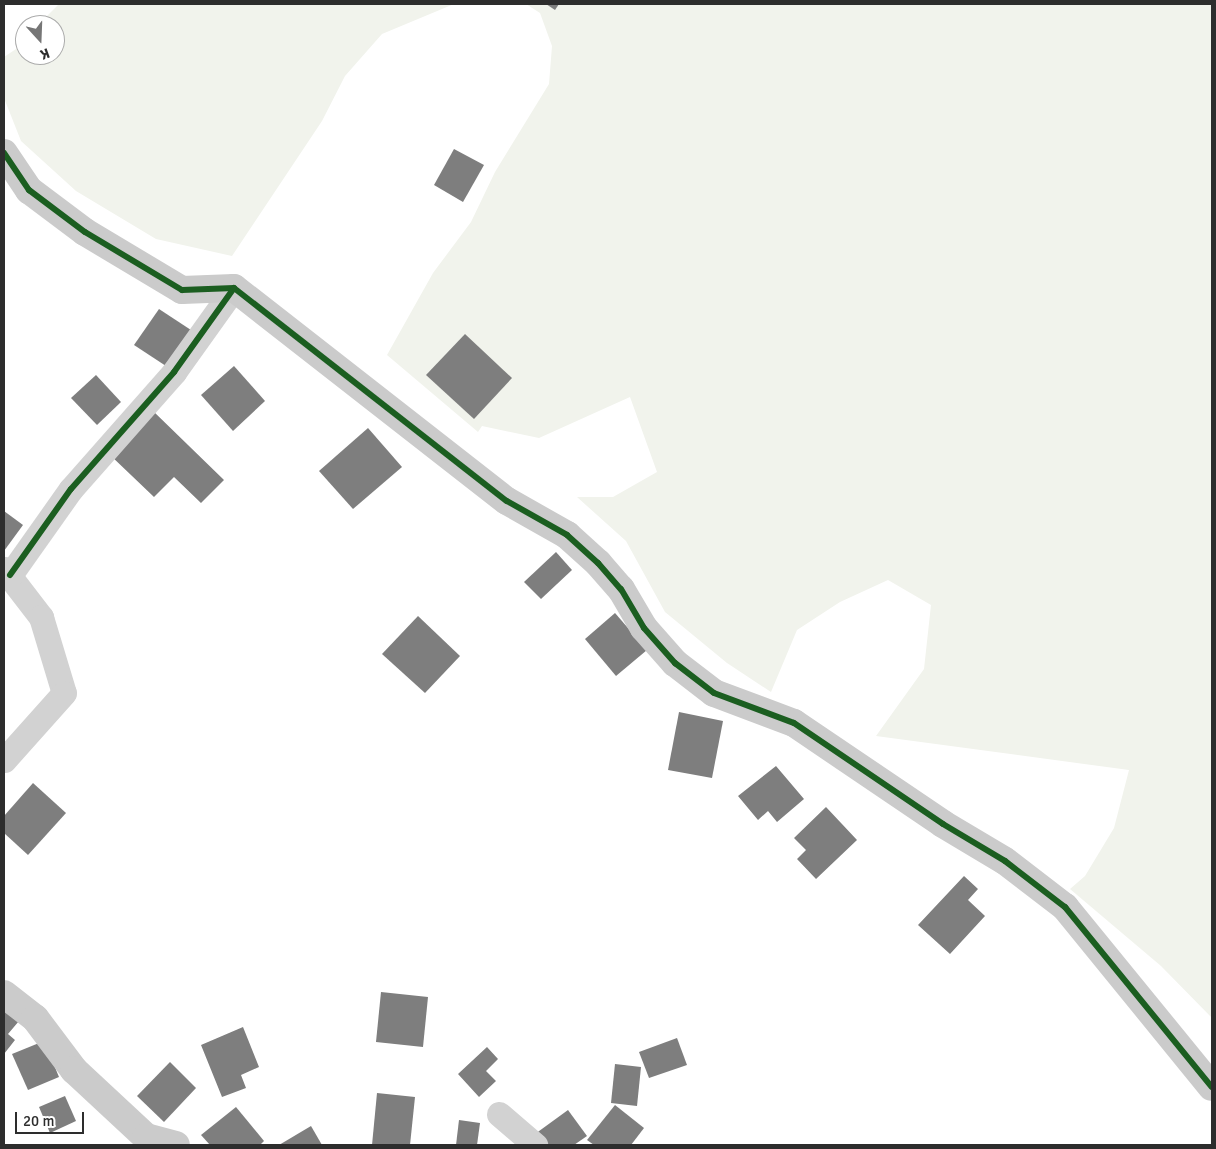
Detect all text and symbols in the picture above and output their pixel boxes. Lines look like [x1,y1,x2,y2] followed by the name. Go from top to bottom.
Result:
[15,15,65,65] north arrow
[38,44,52,63] text: K
[18,1102,86,1134] scale bar
[23,1112,54,1130] text: 20 m

